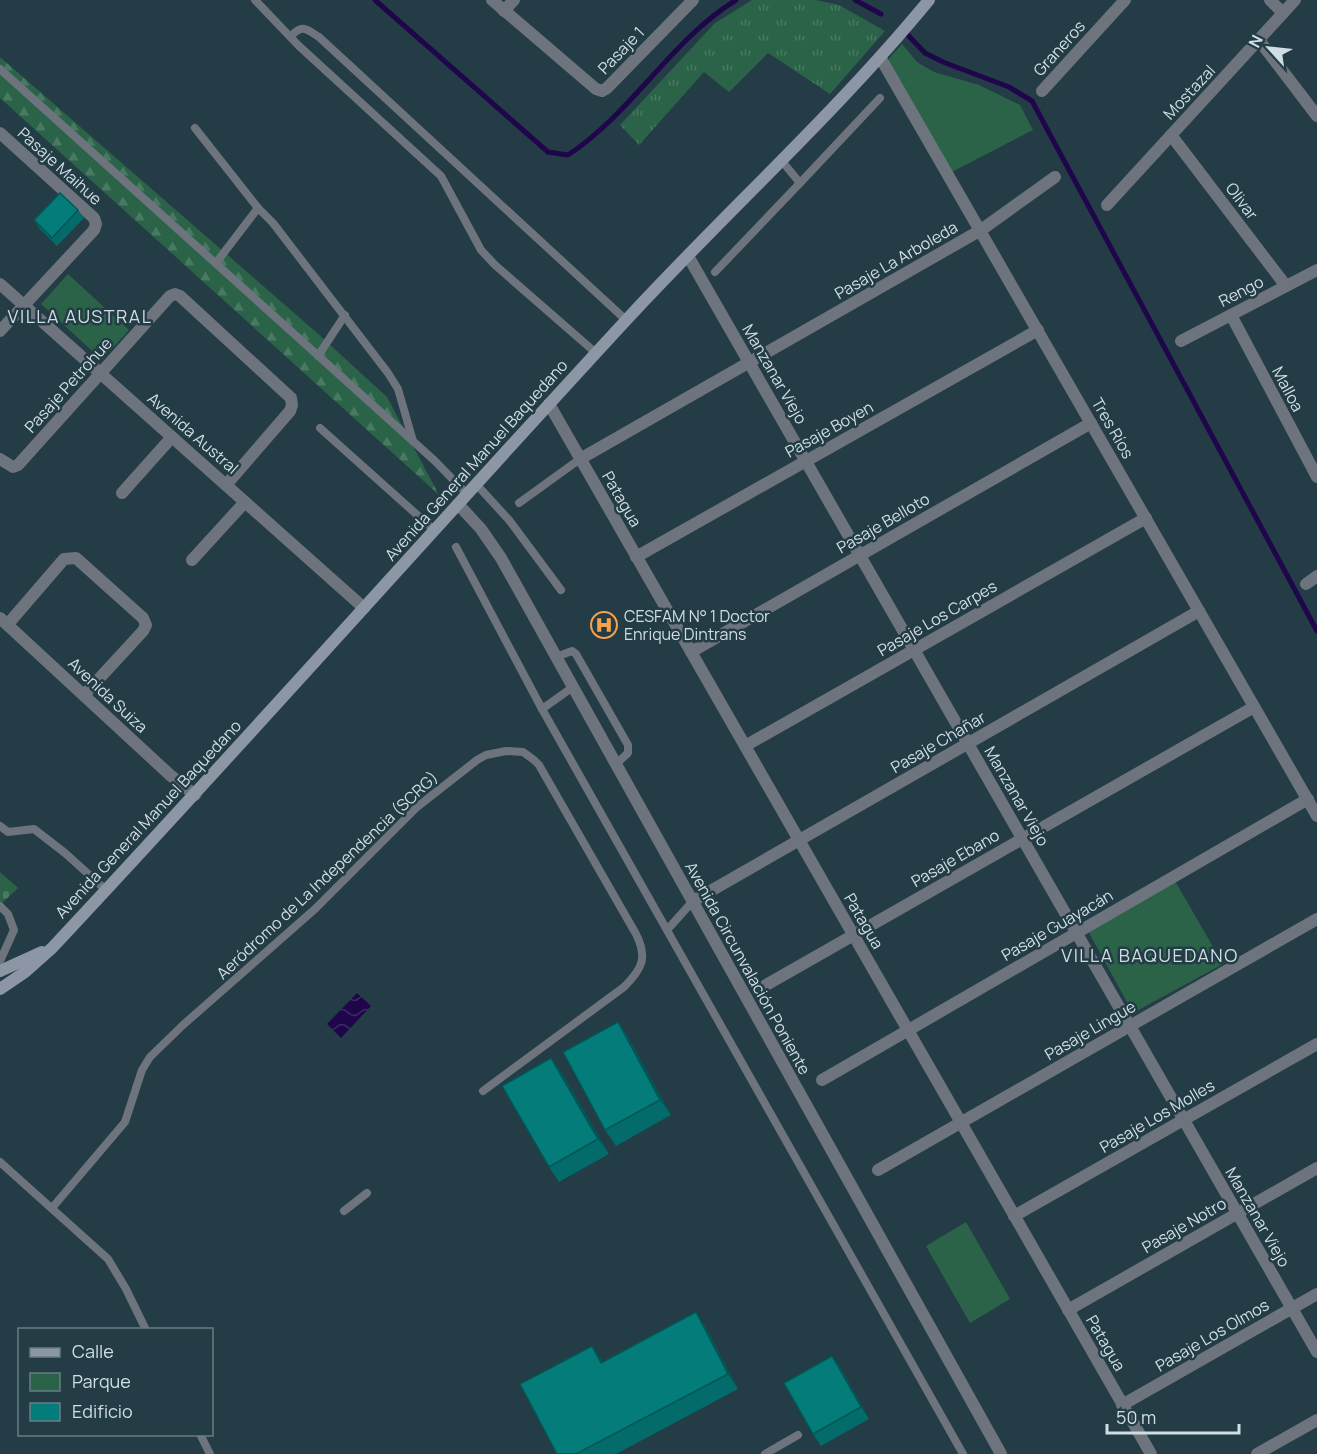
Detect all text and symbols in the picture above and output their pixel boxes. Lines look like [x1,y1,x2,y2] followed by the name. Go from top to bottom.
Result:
[1028,15,1090,81] street label: Graneros
[1239,18,1299,78] north arrow
[593,21,649,79] street label: Pasaje 1
[1243,31,1268,51] text: N
[1158,60,1220,124] street label: Mostazal
[13,122,107,210] street label: Pasaje Maihue
[1221,178,1263,224] street label: Olivar
[830,216,962,304] street label: Pasaje La Arboleda
[1215,270,1267,312] street label: Rengo
[8,304,152,328] district label: VILLA AUSTRAL
[737,320,813,428] street label: Manzanar Viejo
[19,333,117,437] street label: Pasaje Petrohue
[380,355,572,565] street label: Avenida General Manuel Baquedano
[1267,363,1309,415] street label: Malloa
[143,387,243,479] street label: Avenida Austral
[1087,394,1139,462] street label: Tres Ríos
[781,396,877,462] street label: Pasaje Boyen
[597,467,647,531] street label: Patagua
[833,488,933,558] street label: Pasaje Belloto
[873,575,1001,661] street label: Pasaje Los Carpes
[624,605,770,645] place label: CESFAM N° 1 Doctor Enrique Dintrans
[589,610,619,640] hospital icon: CESFAM N° 1 Doctor Enrique Dintrans
[63,652,153,738] street label: Avenida Suiza
[887,706,990,778] street label: Pasaje Chañar
[50,715,246,923] street label: Avenida General Manuel Baquedano
[979,742,1055,850] street label: Manzanar Viejo
[211,766,443,984] street label: Aeródromo de La Independencia (SCRG)
[907,824,1003,892] street label: Pasaje Ebano
[680,858,816,1078] street label: Avenida Circunvalación Poniente
[997,884,1117,966] street label: Pasaje Guayacán
[839,889,889,953] street label: Patagua
[1061,943,1239,967] district label: VILLA BAQUEDANO
[1040,995,1140,1065] street label: Pasaje Lingue
[1095,1074,1219,1158] street label: Pasaje Los Molles
[1220,1163,1296,1271] street label: Manzanar Viejo
[1138,1192,1230,1258] street label: Pasaje Notro
[1151,1294,1273,1376] street label: Pasaje Los Olmos
[1081,1311,1131,1375] street label: Patagua
[18,1328,213,1436] legend
[72,1339,114,1363] text: Calle
[72,1369,131,1393] text: Parque
[1107,1397,1239,1435] scale bar
[72,1399,133,1423] text: Edificio
[1116,1405,1156,1429] text: 50 m

